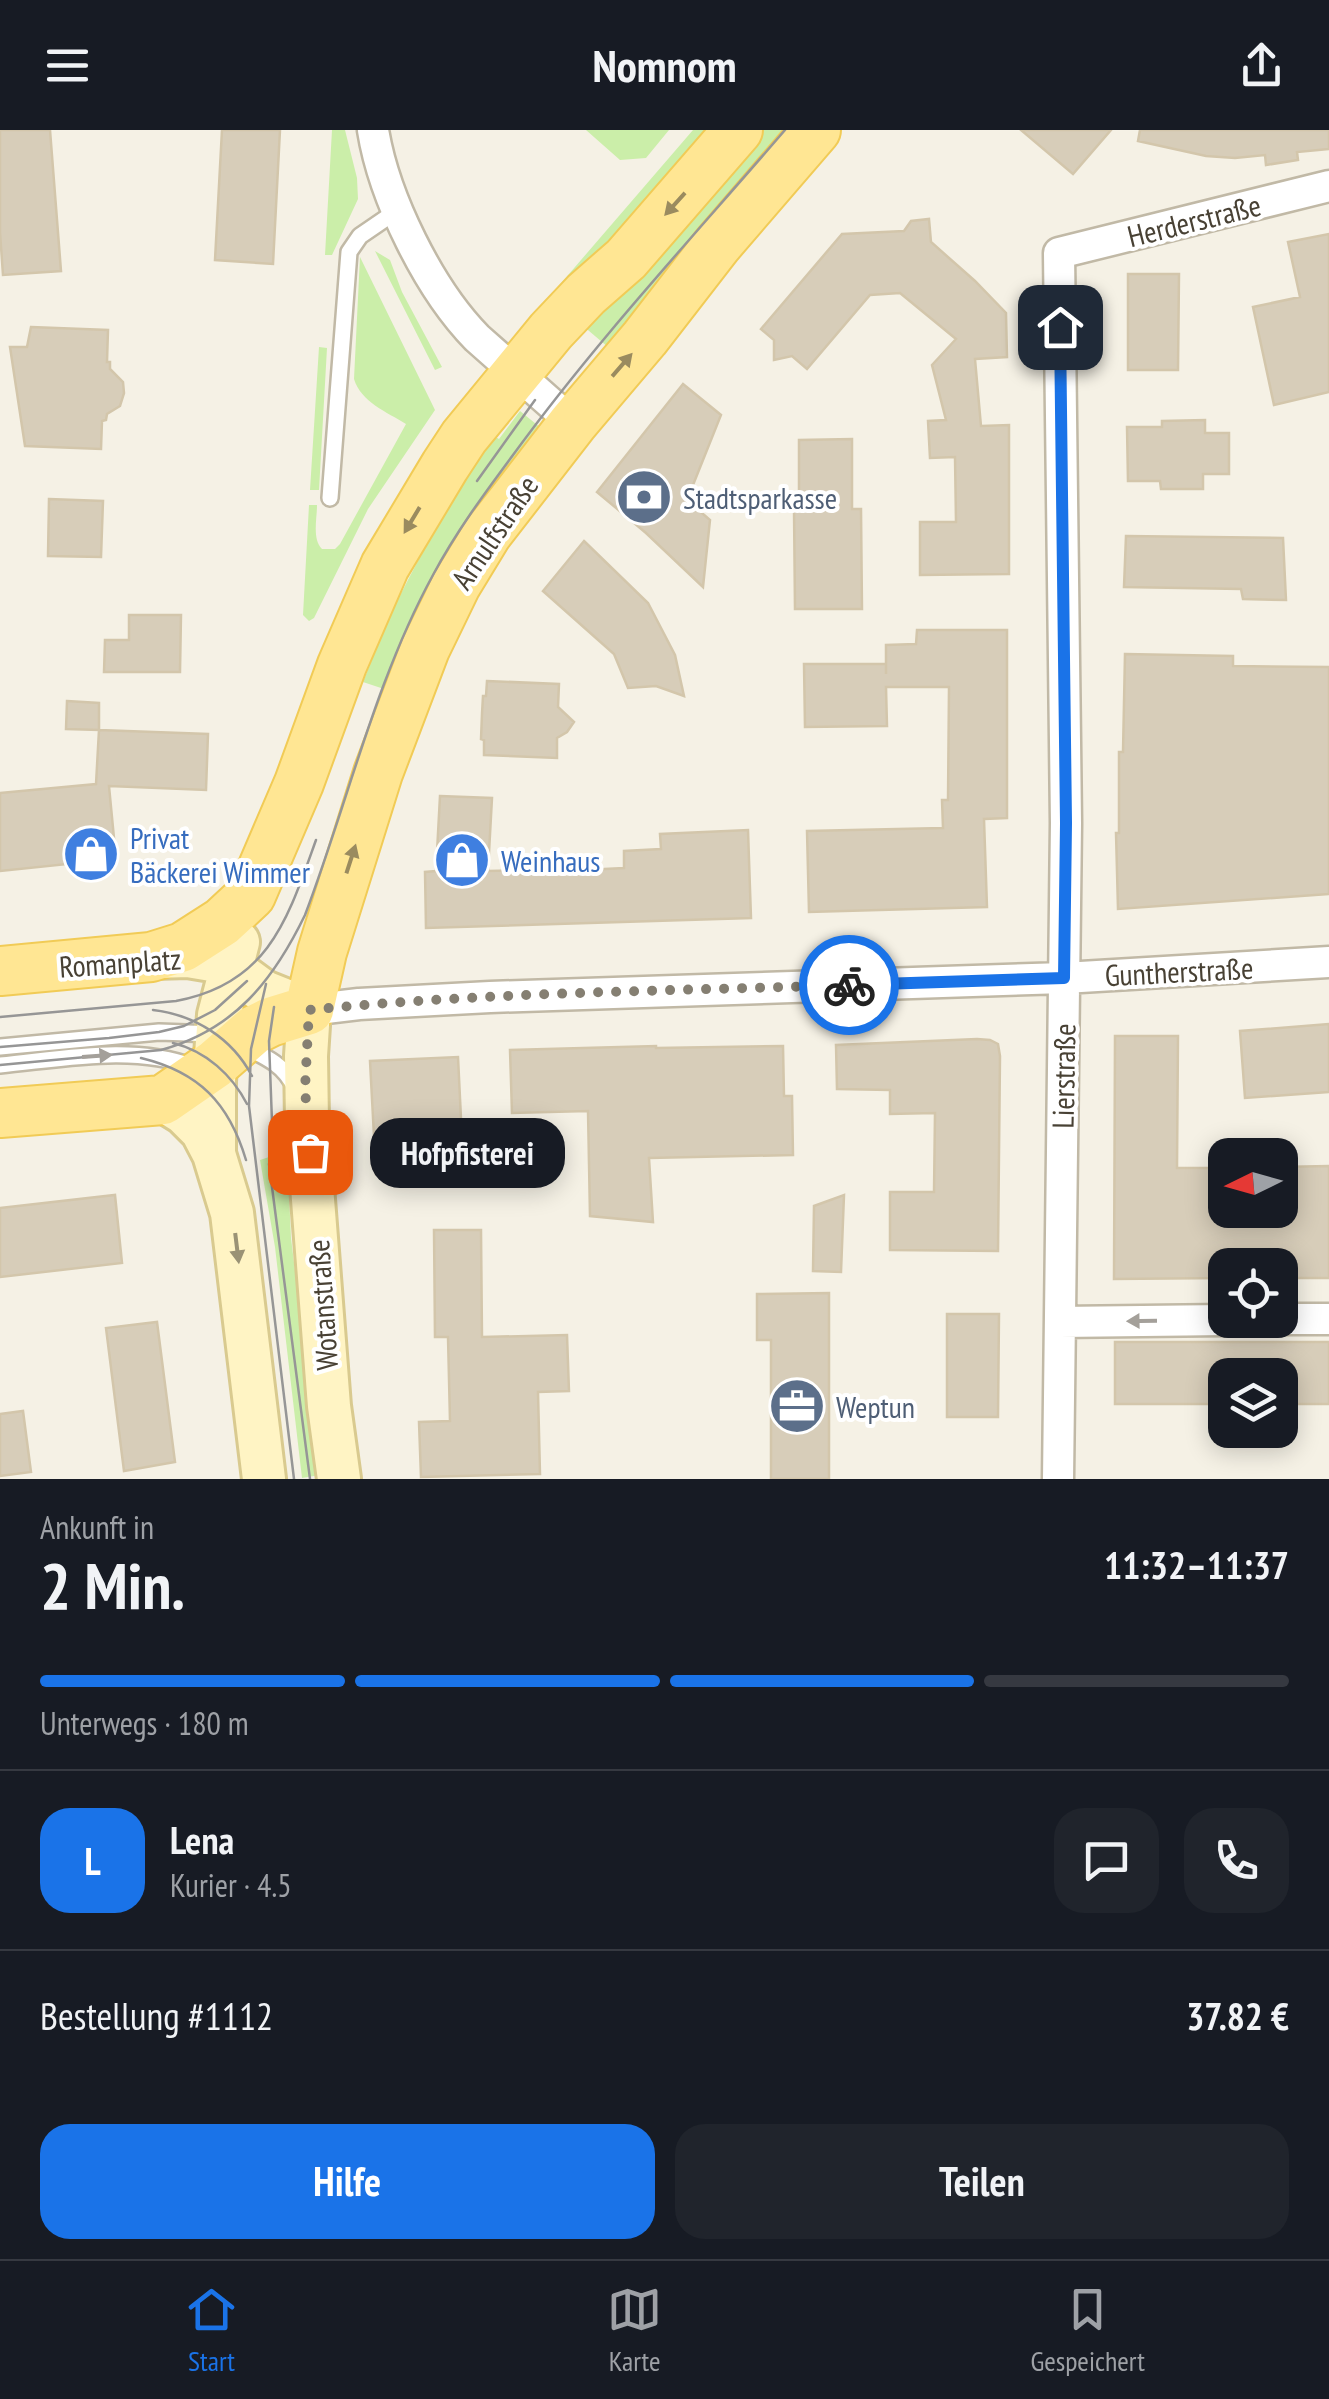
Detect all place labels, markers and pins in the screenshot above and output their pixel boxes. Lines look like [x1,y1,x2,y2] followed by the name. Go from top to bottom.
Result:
[1018,285,1103,370] pin
[614,467,674,527] bank icon: Stadtsparkasse
[683,478,837,517] place label: Stadtsparkasse
[130,818,311,891] place label: Privat Bäckerei Wimmer
[61,824,121,884] shop icon: Privat Bäckerei Wimmer
[432,830,492,890] shop icon: Weinhaus
[501,841,601,880] place label: Weinhaus
[268,1110,353,1195] pin
[370,1117,565,1187] callout: Hofpfisterei
[767,1376,827,1436] office icon: Weptun
[836,1387,915,1426] place label: Weptun

